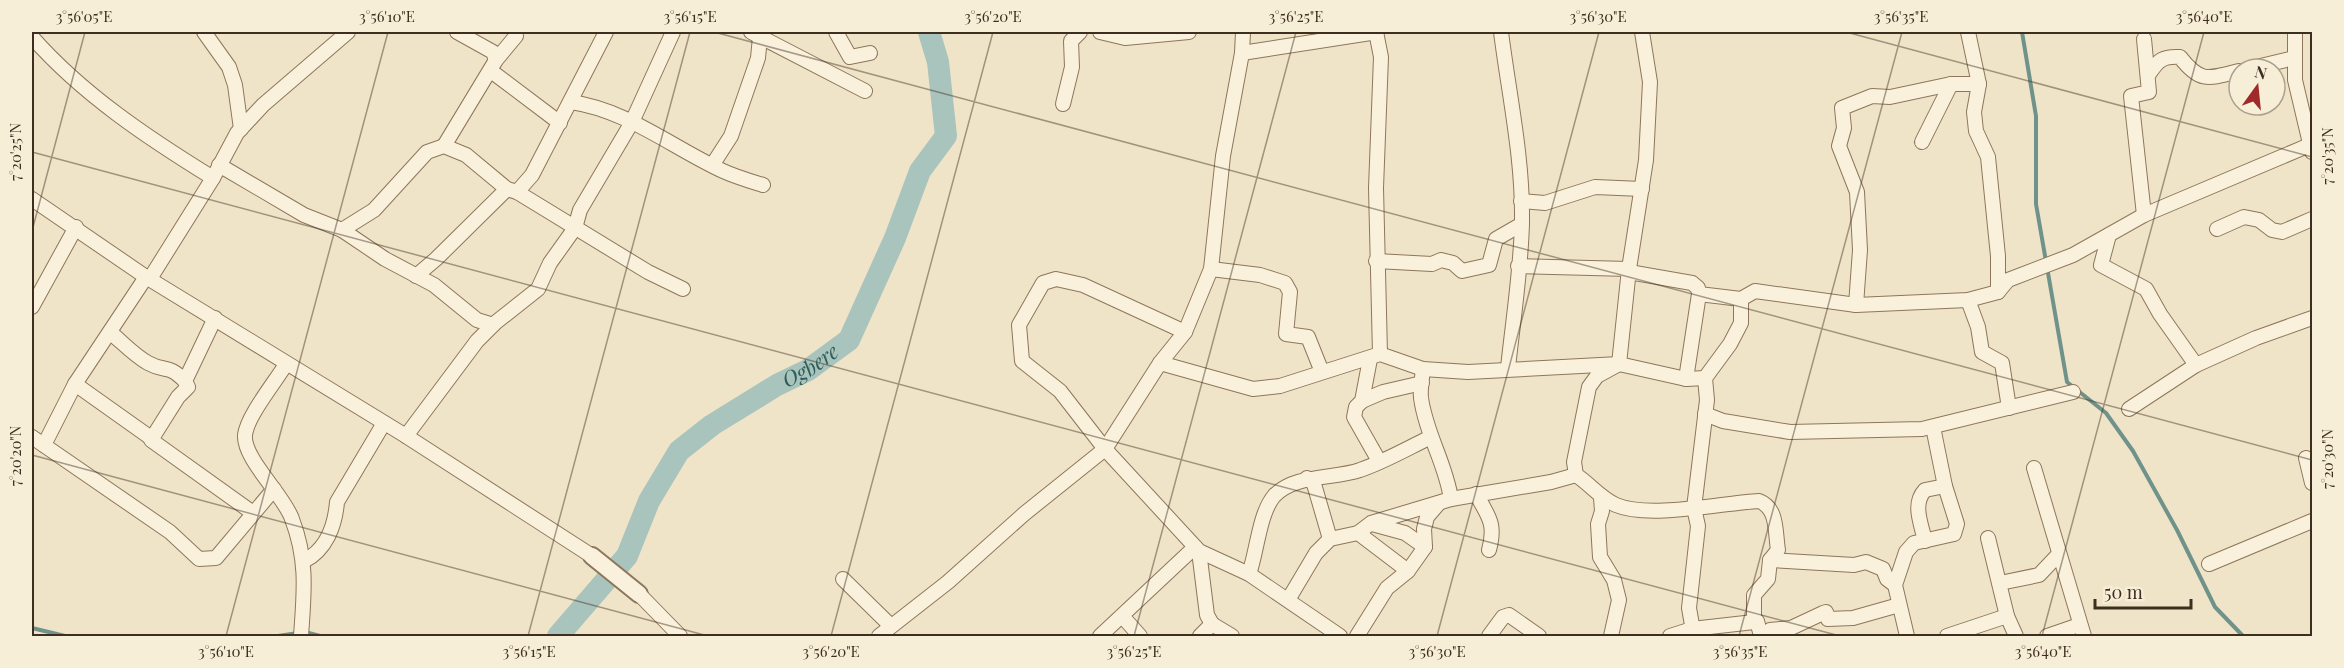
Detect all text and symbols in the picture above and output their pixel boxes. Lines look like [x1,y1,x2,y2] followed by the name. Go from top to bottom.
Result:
[56,6,112,26] text: 3°56'05"E
[359,6,415,26] text: 3°56'10"E
[663,6,717,26] text: 3°56'15"E
[964,6,1022,26] text: 3°56'20"E
[1269,6,1323,26] text: 3°56'25"E
[1569,6,1627,26] text: 3°56'30"E
[1874,6,1928,26] text: 3°56'35"E
[2176,6,2232,26] text: 3°56'40"E
[2227,57,2287,117] north arrow
[2253,60,2270,84] text: N
[5,123,25,181] text: 7°20'25"N
[2317,127,2337,185] text: 7°20'35"N
[777,336,843,393] water label: Ogbere
[5,425,25,486] text: 7°20'20"N
[2317,428,2337,489] text: 7°20'30"N
[2095,572,2191,610] scale bar
[2104,580,2143,604] text: 50 m
[198,641,254,661] text: 3°56'10"E
[502,641,556,661] text: 3°56'15"E
[802,641,860,661] text: 3°56'20"E
[1107,641,1161,661] text: 3°56'25"E
[1408,641,1466,661] text: 3°56'30"E
[1713,641,1767,661] text: 3°56'35"E
[2015,641,2071,661] text: 3°56'40"E

